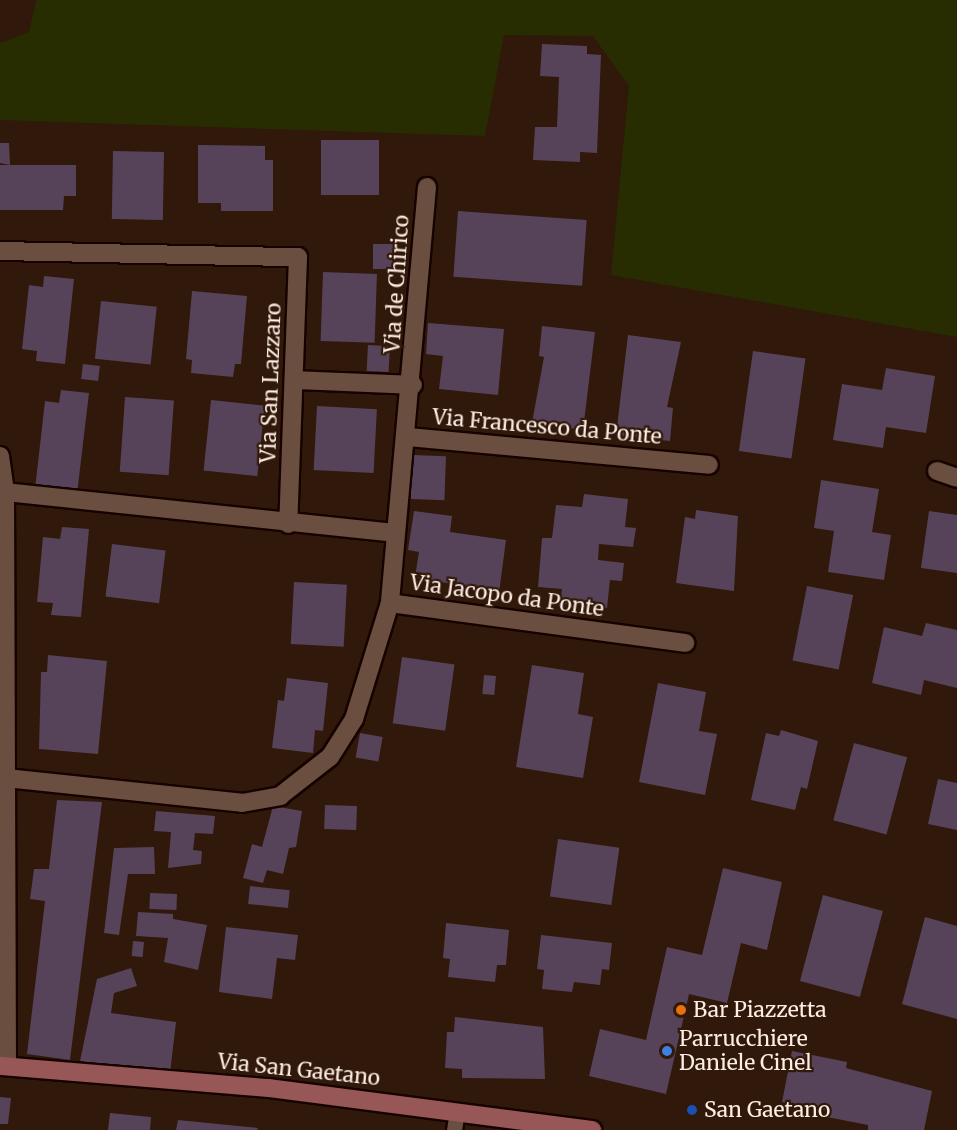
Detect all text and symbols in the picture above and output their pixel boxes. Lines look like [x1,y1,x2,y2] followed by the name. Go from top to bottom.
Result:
[380,214,414,354] street label: Via de Chirico
[256,302,286,464] street label: Via San Lazzaro
[431,404,663,450] street label: Via Francesco da Ponte
[408,570,606,622] street label: Via Jacopo da Ponte
[693,997,827,1023] place label: Bar Piazzetta
[674,1003,688,1017] marker: Bar Piazzetta
[679,1026,812,1076] place label: Parrucchiere Daniele Cinel
[660,1044,674,1058] marker: Parrucchiere Daniele Cinel
[217,1049,381,1091] street label: Via San Gaetano
[704,1097,830,1123] place label: San Gaetano
[685,1103,699,1117] marker: San Gaetano

